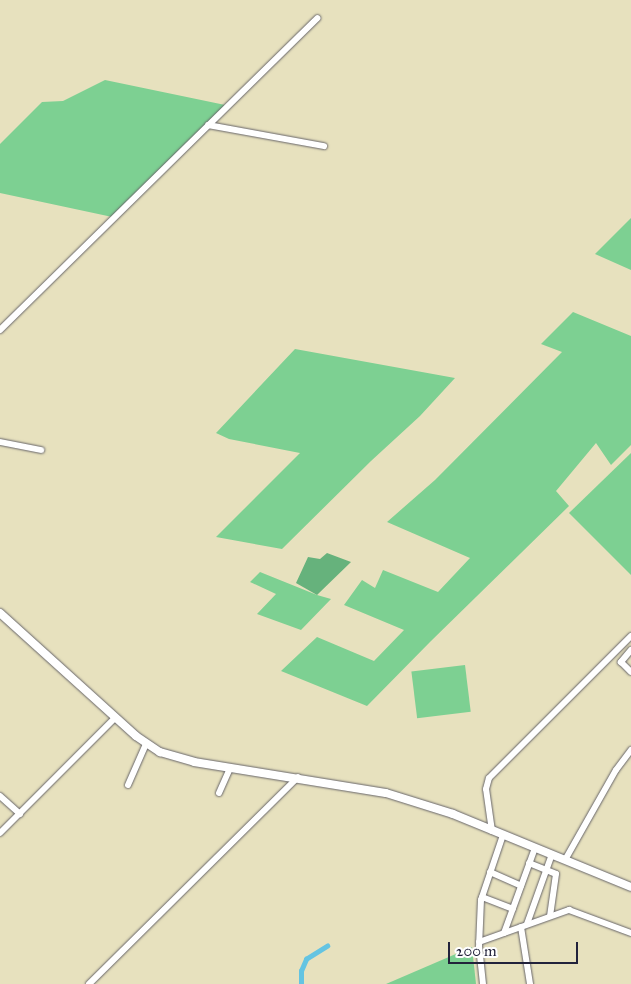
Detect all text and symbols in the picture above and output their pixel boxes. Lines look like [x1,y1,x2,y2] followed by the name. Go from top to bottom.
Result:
[451,932,581,964] scale bar
[456,942,497,960] text: 200 m

